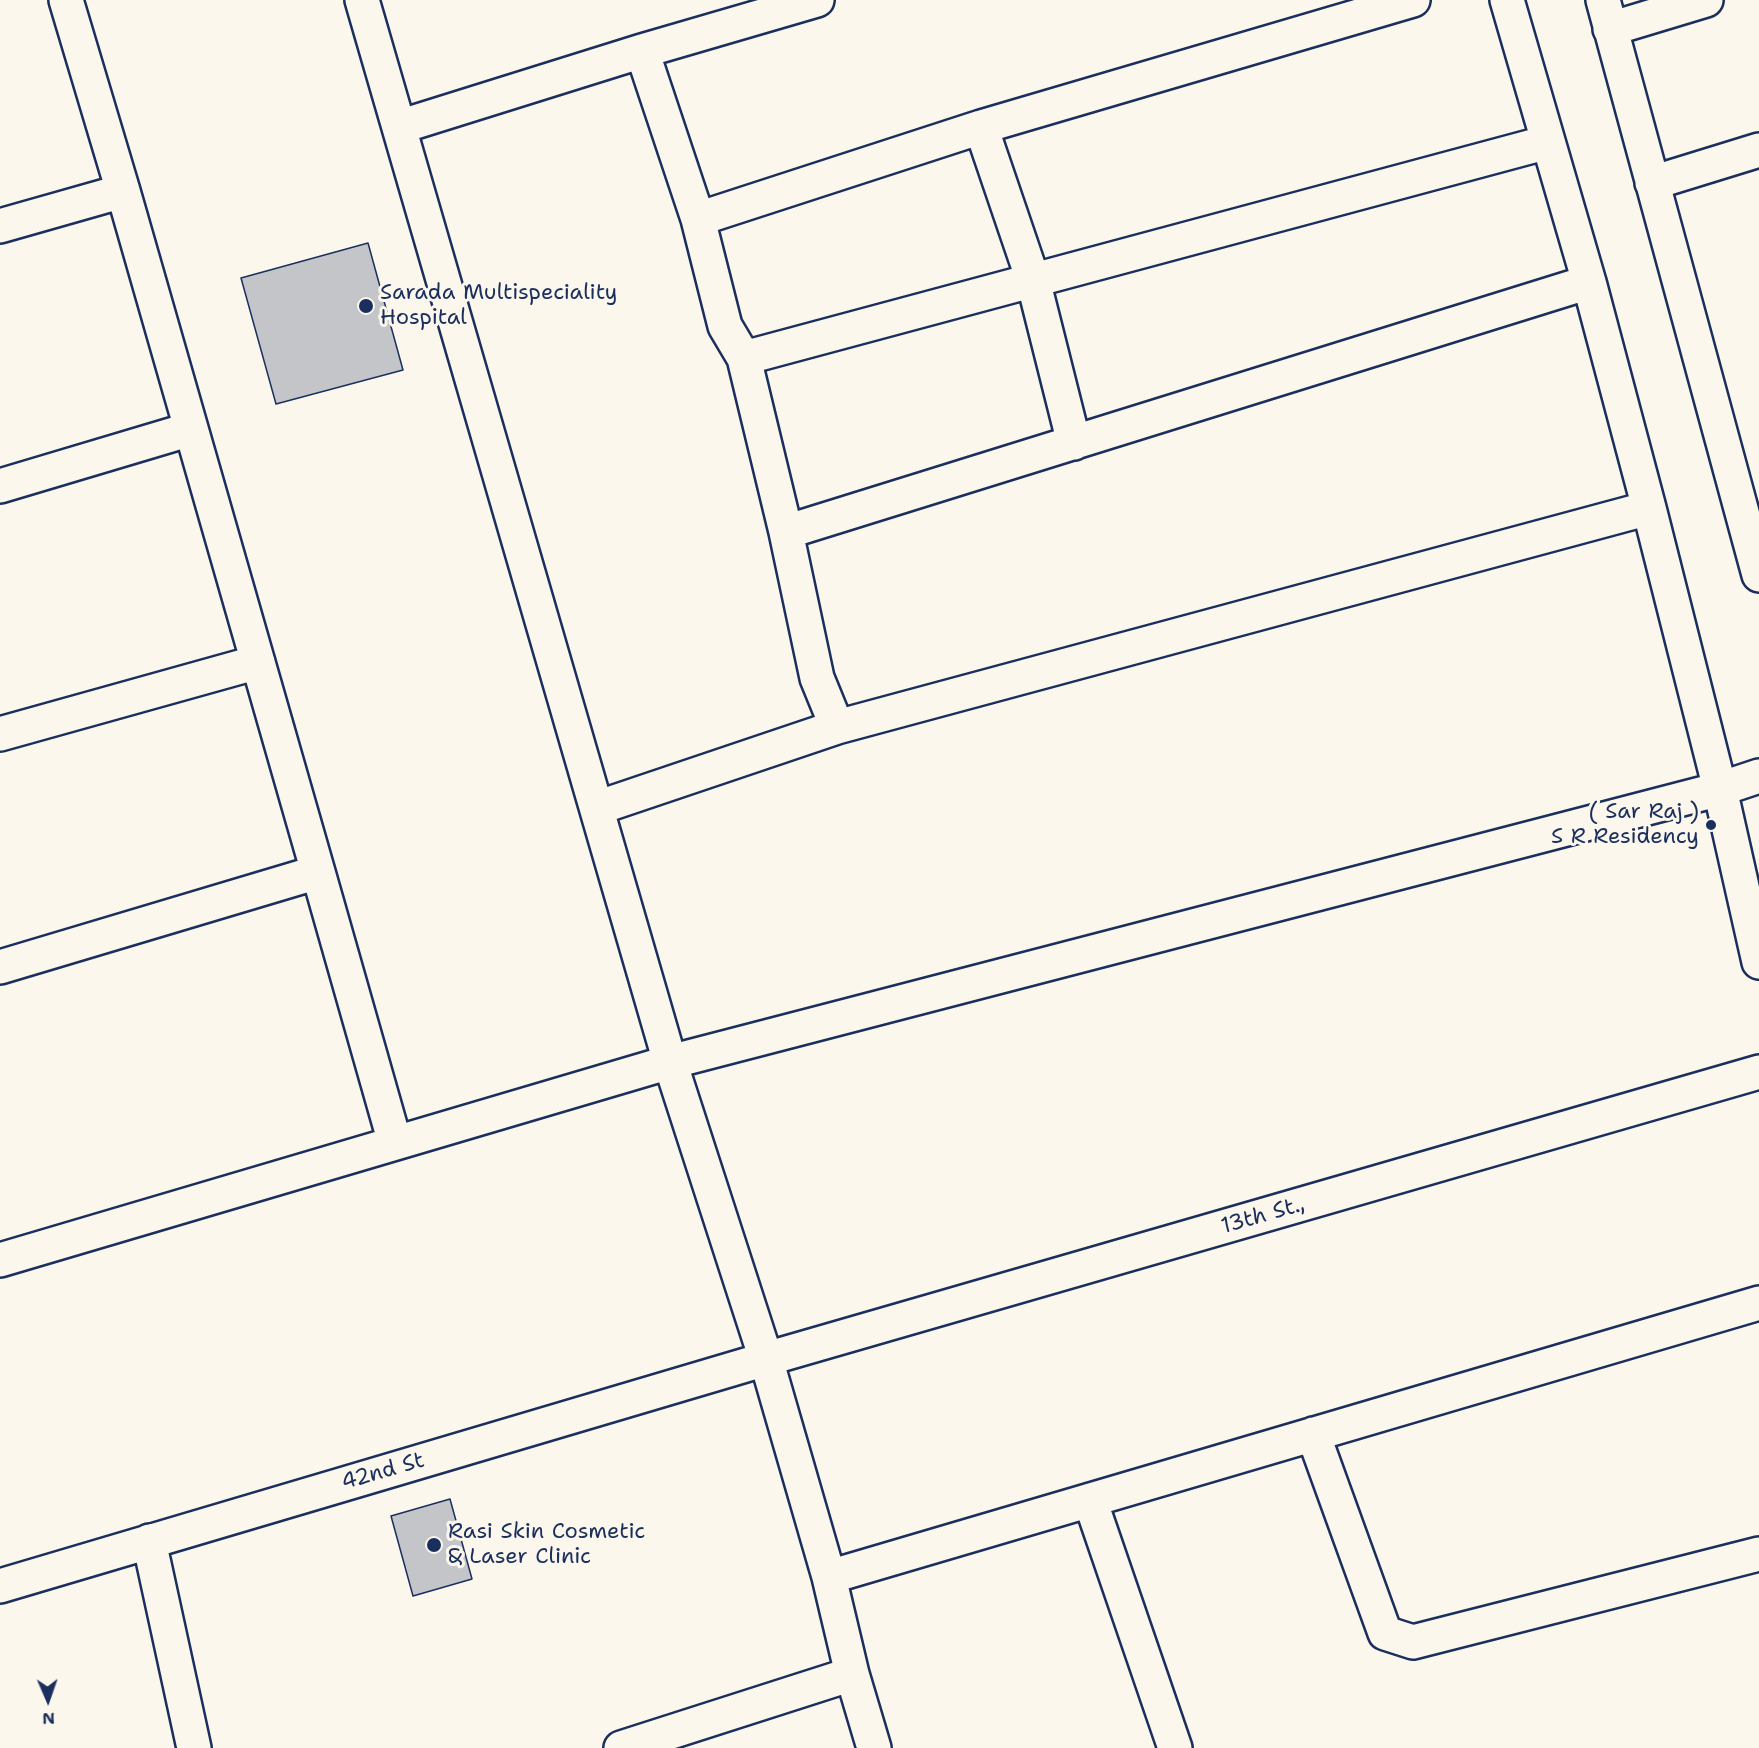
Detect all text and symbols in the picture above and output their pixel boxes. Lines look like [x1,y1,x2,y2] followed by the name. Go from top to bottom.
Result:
[380,280,617,332] place label: Sarada Multispeciality Hospital
[357,297,375,315] marker: Sarada Multispeciality Hospital
[1551,799,1699,850] place label: ( Sar Raj ) S R Residency
[1704,818,1718,832] marker: ( Sar Raj ) S R Residency
[1218,1192,1308,1240] street label: 13th St.,
[338,1448,428,1496] street label: 42nd St
[448,1519,645,1570] place label: Rasi Skin Cosmetic & Laser Clinic
[425,1536,443,1554] marker: Rasi Skin Cosmetic & Laser Clinic
[18,1670,78,1730] north arrow
[42,1708,55,1729] text: N

